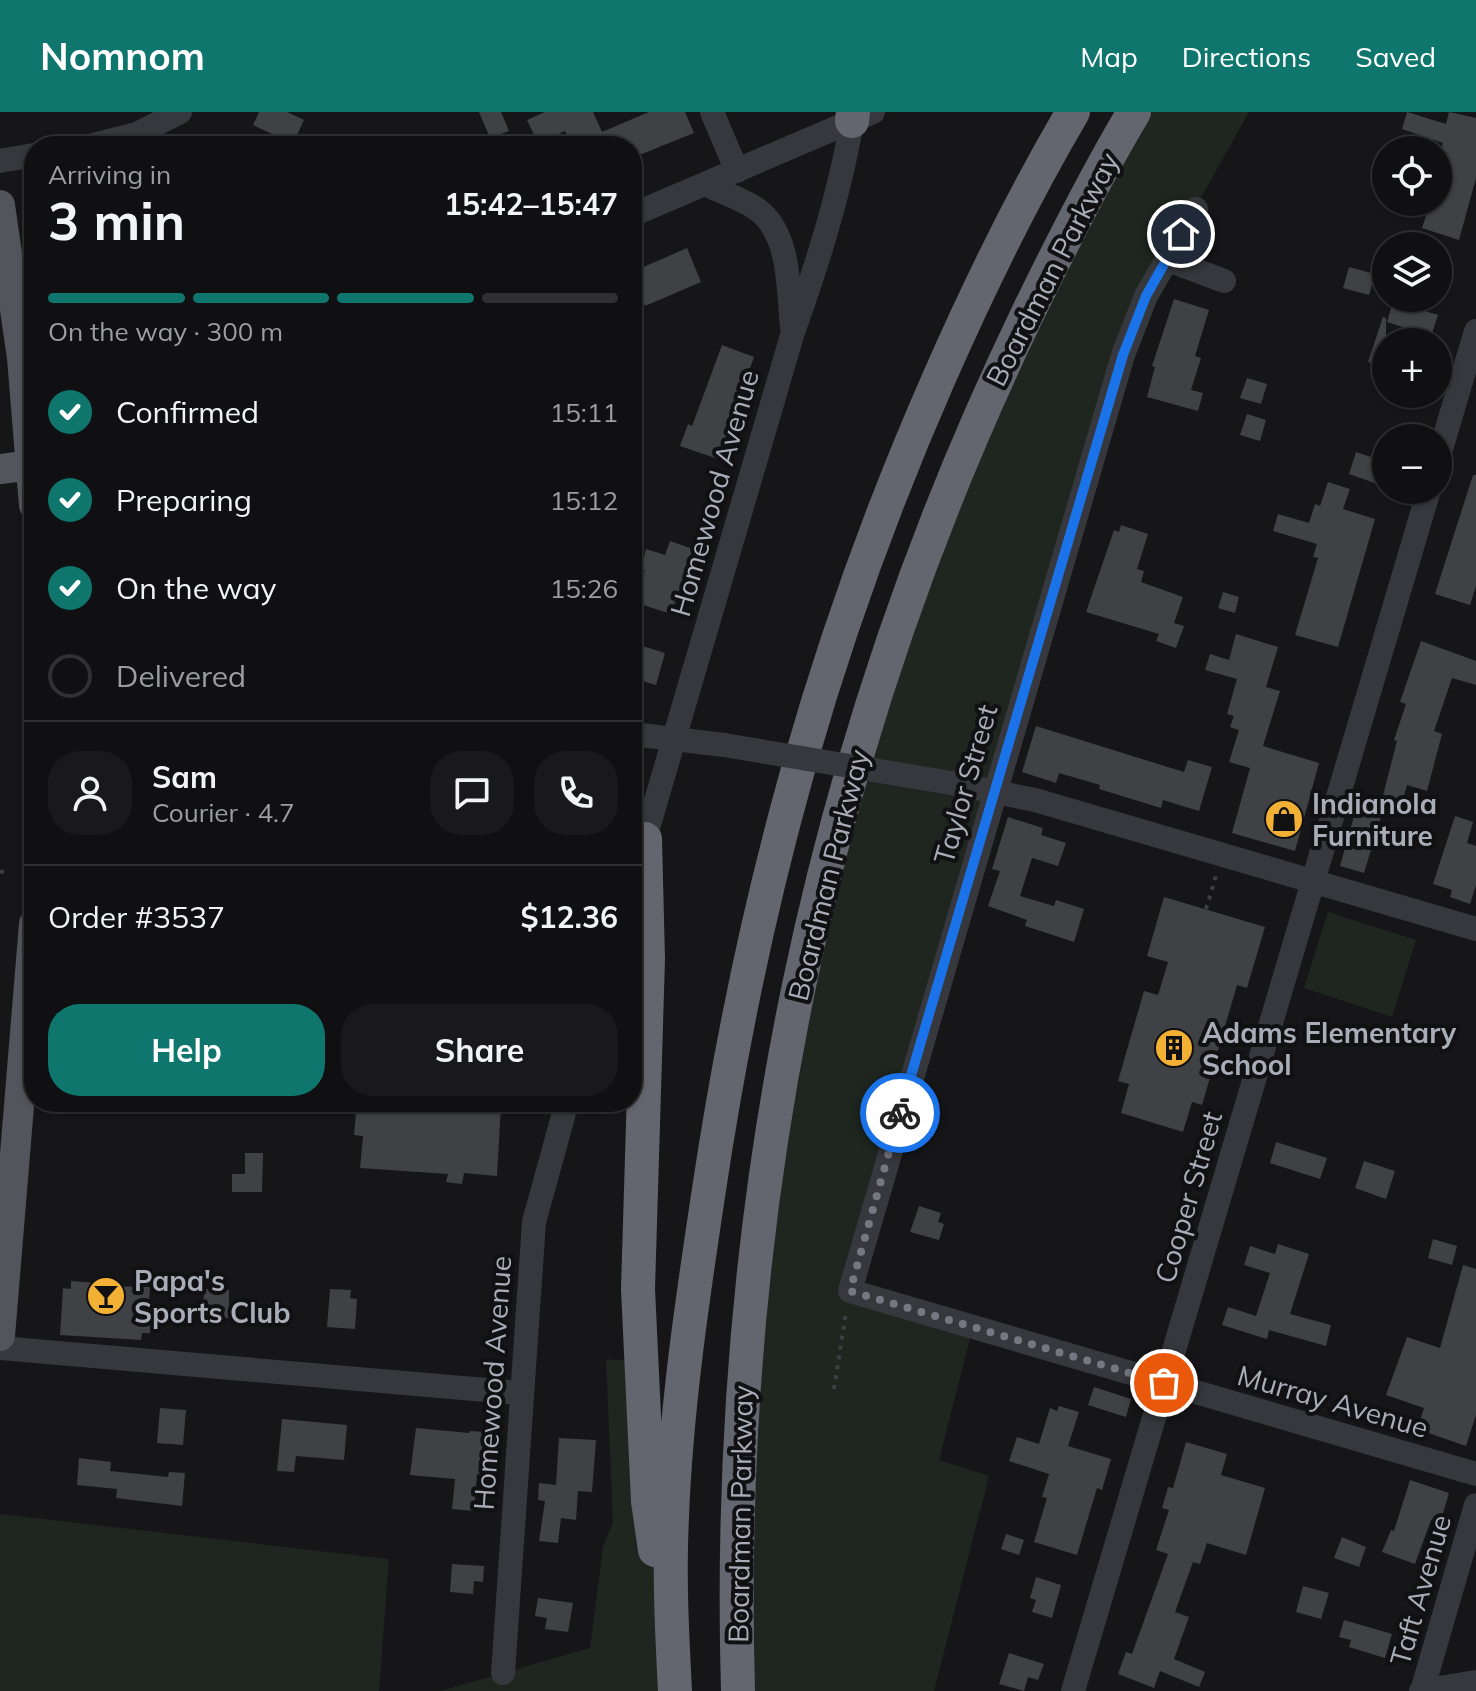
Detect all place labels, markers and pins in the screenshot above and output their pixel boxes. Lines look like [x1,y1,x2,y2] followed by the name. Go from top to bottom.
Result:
[1147,200,1215,268] pin
[1312,786,1437,853] place label: Indianola Furniture
[1263,798,1305,840] shop icon: Indianola Furniture
[1202,1015,1457,1082] place label: Adams Elementary School
[1153,1027,1195,1069] building icon: Adams Elementary School
[134,1263,291,1330] place label: Papa's Sports Club
[85,1275,127,1317] bar icon: Papa's Sports Club
[1130,1349,1198,1417] pin

